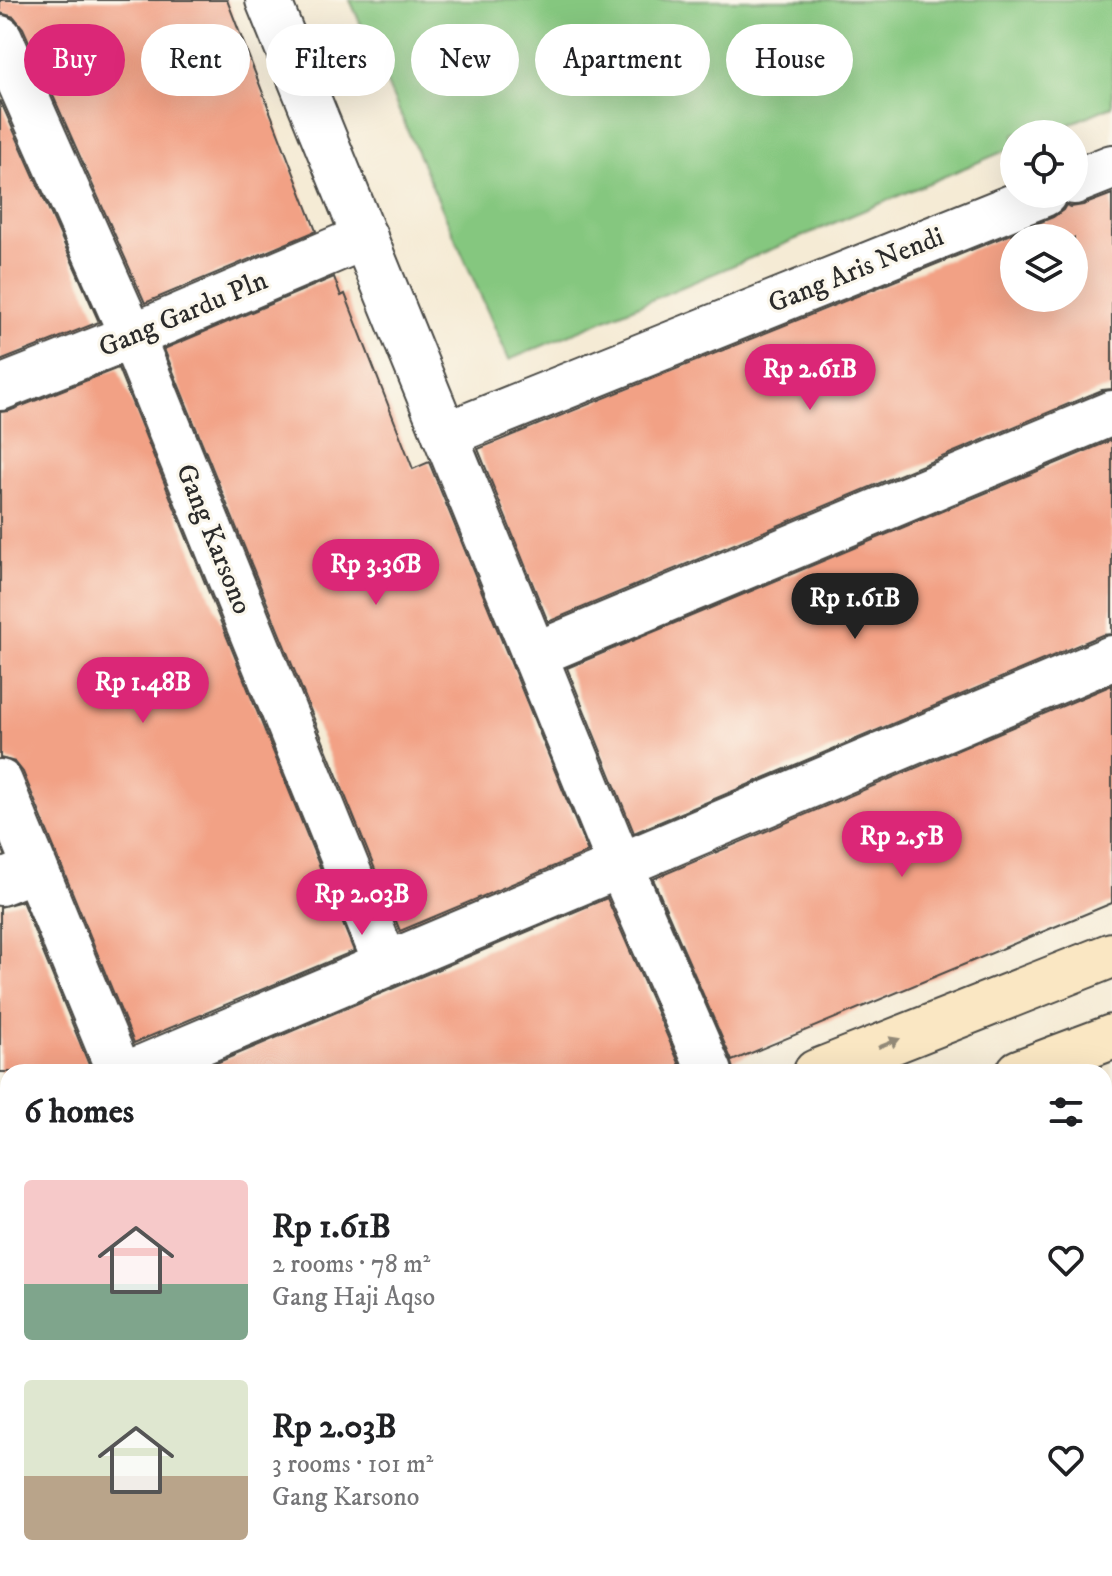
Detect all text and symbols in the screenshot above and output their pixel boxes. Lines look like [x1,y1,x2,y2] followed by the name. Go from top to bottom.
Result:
[24,24,125,96] chip: Buy
[141,24,250,96] chip: Rent
[266,24,395,96] chip: Filters
[411,24,519,96] chip: New
[535,24,710,96] chip: Apartment
[726,24,853,96] chip: House
[1000,120,1088,312] map controls
[1000,120,1088,208] button: locate
[763,219,949,321] street label: Gang Aris Nendi
[1000,224,1088,312] button: layers
[93,263,273,365] street label: Gang Gardu Pln
[727,344,893,412] pin: Rp 2.61B
[763,353,857,386] text: Rp 2.61B
[168,459,260,619] street label: Gang Karsono
[293,539,459,607] pin: Rp 3.36B
[330,548,422,581] text: Rp 3.36B
[772,573,938,641] pin: Rp 1.61B
[809,582,901,615] text: Rp 1.61B
[60,657,226,725] pin: Rp 1.48B
[95,666,191,699] text: Rp 1.48B
[828,811,976,879] pin: Rp 2.5B
[860,820,944,853] text: Rp 2.5B
[279,869,445,937] pin: Rp 2.03B
[314,878,410,911] text: Rp 2.03B
[877,1036,901,1049] one-way arrow
[1044,1090,1088,1134] icon: filters
[24,1091,134,1133] text: 6 homes
[272,1206,391,1248] text: Rp 1.61B
[88,1212,184,1308] icon: home
[1044,1238,1088,1282] icon: heart
[272,1248,430,1281] text: 2 rooms · 78 m²
[272,1281,435,1314] text: Gang Haji Aqso
[272,1406,397,1448] text: Rp 2.03B
[88,1412,184,1508] icon: home
[1044,1438,1088,1482] icon: heart
[272,1448,433,1481] text: 3 rooms · 101 m²
[272,1481,420,1514] text: Gang Karsono

